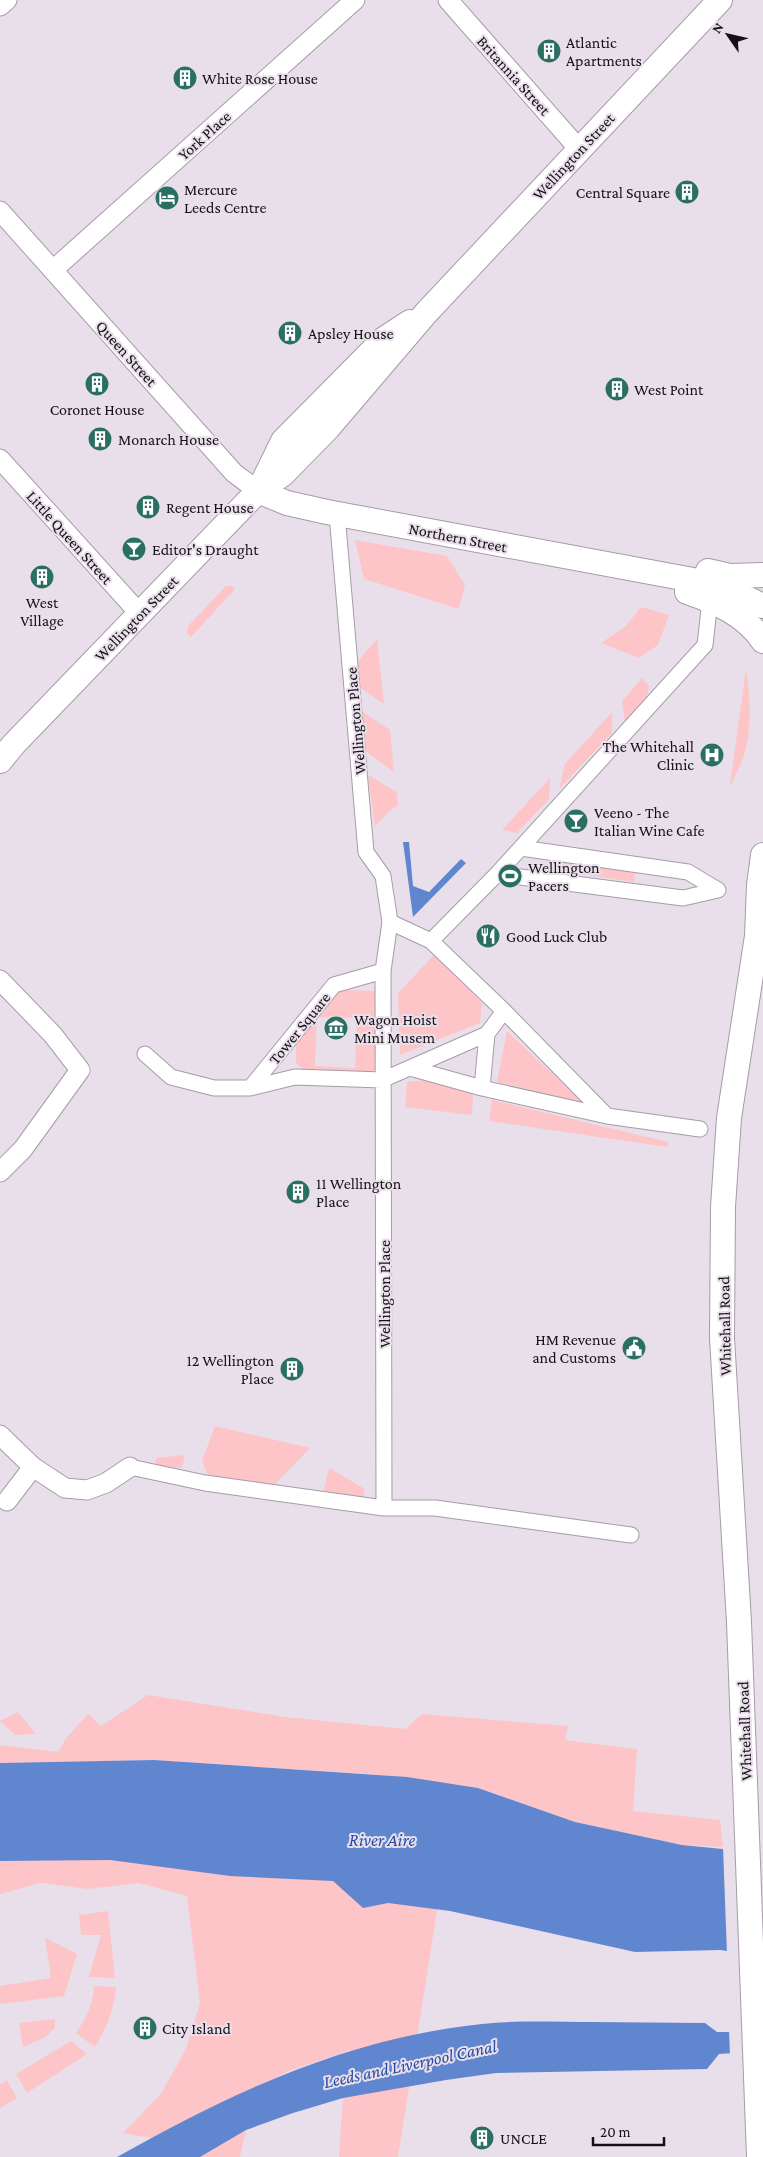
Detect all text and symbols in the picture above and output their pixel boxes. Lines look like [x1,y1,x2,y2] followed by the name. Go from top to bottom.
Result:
[703,10,753,60] north arrow
[708,19,727,36] text: N
[474,32,554,119] street label: Britannia Street
[566,34,642,70] place label: Atlantic Apartments
[536,38,562,64] building icon: Atlantic Apartments
[172,65,198,91] building icon: White Rose House
[202,70,318,87] place label: White Rose House
[175,107,234,163] street label: York Place
[529,109,619,204] street label: Wellington Street
[674,179,700,205] building icon: Central Square
[184,181,266,216] place label: Mercure Leeds Centre
[576,184,670,202] place label: Central Square
[154,185,180,211] hotel icon: Mercure Leeds Centre
[93,317,161,390] street label: Queen Street
[277,320,303,346] building icon: Apsley House
[308,325,394,343] place label: Apsley House
[84,371,110,397] building icon: Coronet House
[604,376,630,402] building icon: West Point
[634,381,704,398] place label: West Point
[50,401,144,418] place label: Coronet House
[87,426,113,452] building icon: Monarch House
[118,431,219,448] place label: Monarch House
[23,487,116,588] street label: Little Queen Street
[135,494,161,520] building icon: Regent House
[166,499,254,517] place label: Regent House
[407,520,509,555] street label: Northern Street
[121,536,147,562] bar icon: Editor's Draught
[152,541,259,559] place label: Editor's Draught
[29,564,55,590] building icon: West Village
[91,572,183,665] street label: Wellington Street
[20,594,64,630] place label: West Village
[342,666,370,775] street label: Wellington Place
[603,738,694,773] place label: The Whitehall Clinic
[699,742,725,768] hospital icon: The Whitehall Clinic
[594,804,705,839] place label: Veeno - The Italian Wine Cafe
[563,808,589,834] bar icon: Veeno - The Italian Wine Cafe
[528,859,600,894] place label: Wellington Pacers
[497,863,523,889] sports icon: Wellington Pacers
[475,923,501,949] restaurant icon: Good Luck Club
[506,928,607,945] place label: Good Luck Club
[265,989,334,1068] street label: Tower Square
[354,1011,437,1046] place label: Wagon Hoist Mini Musem
[323,1015,349,1041] museum icon: Wagon Hoist Mini Musem
[316,1175,402,1210] place label: 11 Wellington Place
[285,1179,311,1205] building icon: 11 Wellington Place
[376,1240,394,1348] street label: Wellington Place
[715,1275,734,1376] street label: Whitehall Road
[532,1331,616,1366] place label: HM Revenue and Customs
[621,1335,647,1361] public building icon: HM Revenue and Customs
[186,1352,274,1387] place label: 12 Wellington Place
[279,1356,305,1382] building icon: 12 Wellington Place
[734,1680,755,1781] street label: Whitehall Road
[349,1830,415,1850] water label: River Aire
[132,2015,158,2041] building icon: City Island
[162,2020,232,2038] place label: City Island
[322,2036,499,2092] water label: Leeds and Liverpool Canal
[593,2114,664,2146] scale bar
[600,2124,631,2140] text: 20 m
[469,2125,495,2151] building icon: UNCLE
[500,2130,547,2147] place label: UNCLE

